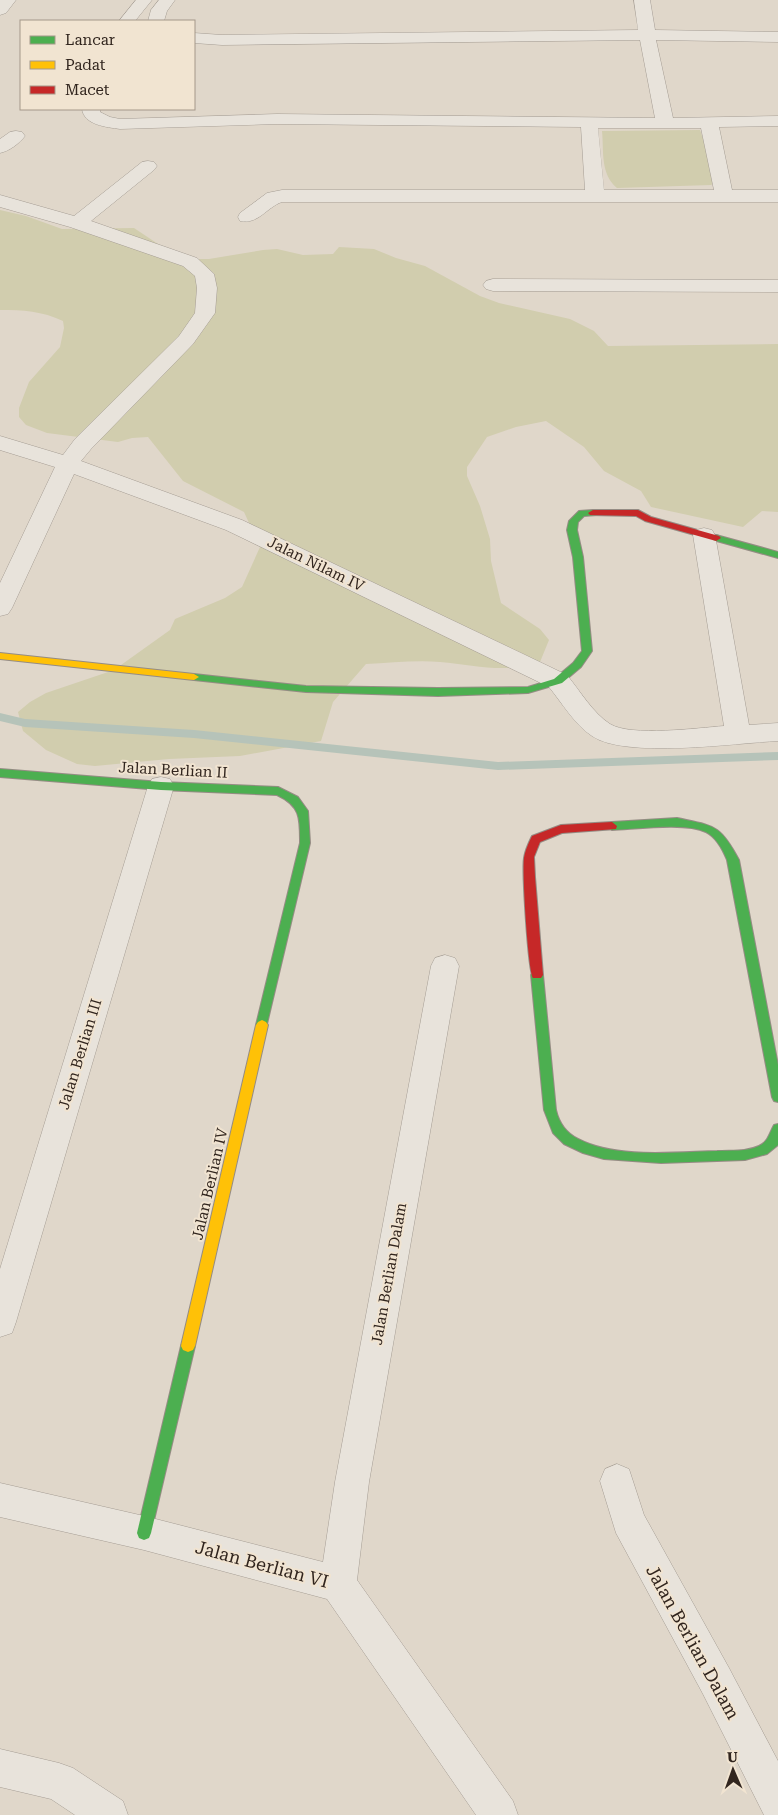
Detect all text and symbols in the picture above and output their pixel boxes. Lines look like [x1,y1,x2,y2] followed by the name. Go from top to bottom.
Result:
[20,20,195,110] legend
[65,31,115,49] text: Lancar
[65,56,106,74] text: Padat
[65,81,110,99] text: Macet
[265,533,368,595] street label: Jalan Nilam IV
[118,758,228,782] street label: Jalan Berlian II
[55,996,105,1112] street label: Jalan Berlian III
[188,1126,232,1242] street label: Jalan Berlian IV
[368,1201,410,1347] street label: Jalan Berlian Dalam
[193,1536,331,1592] street label: Jalan Berlian VI
[642,1561,744,1723] street label: Jalan Berlian Dalam
[708,1745,758,1795] north arrow
[727,1749,738,1765] text: U

